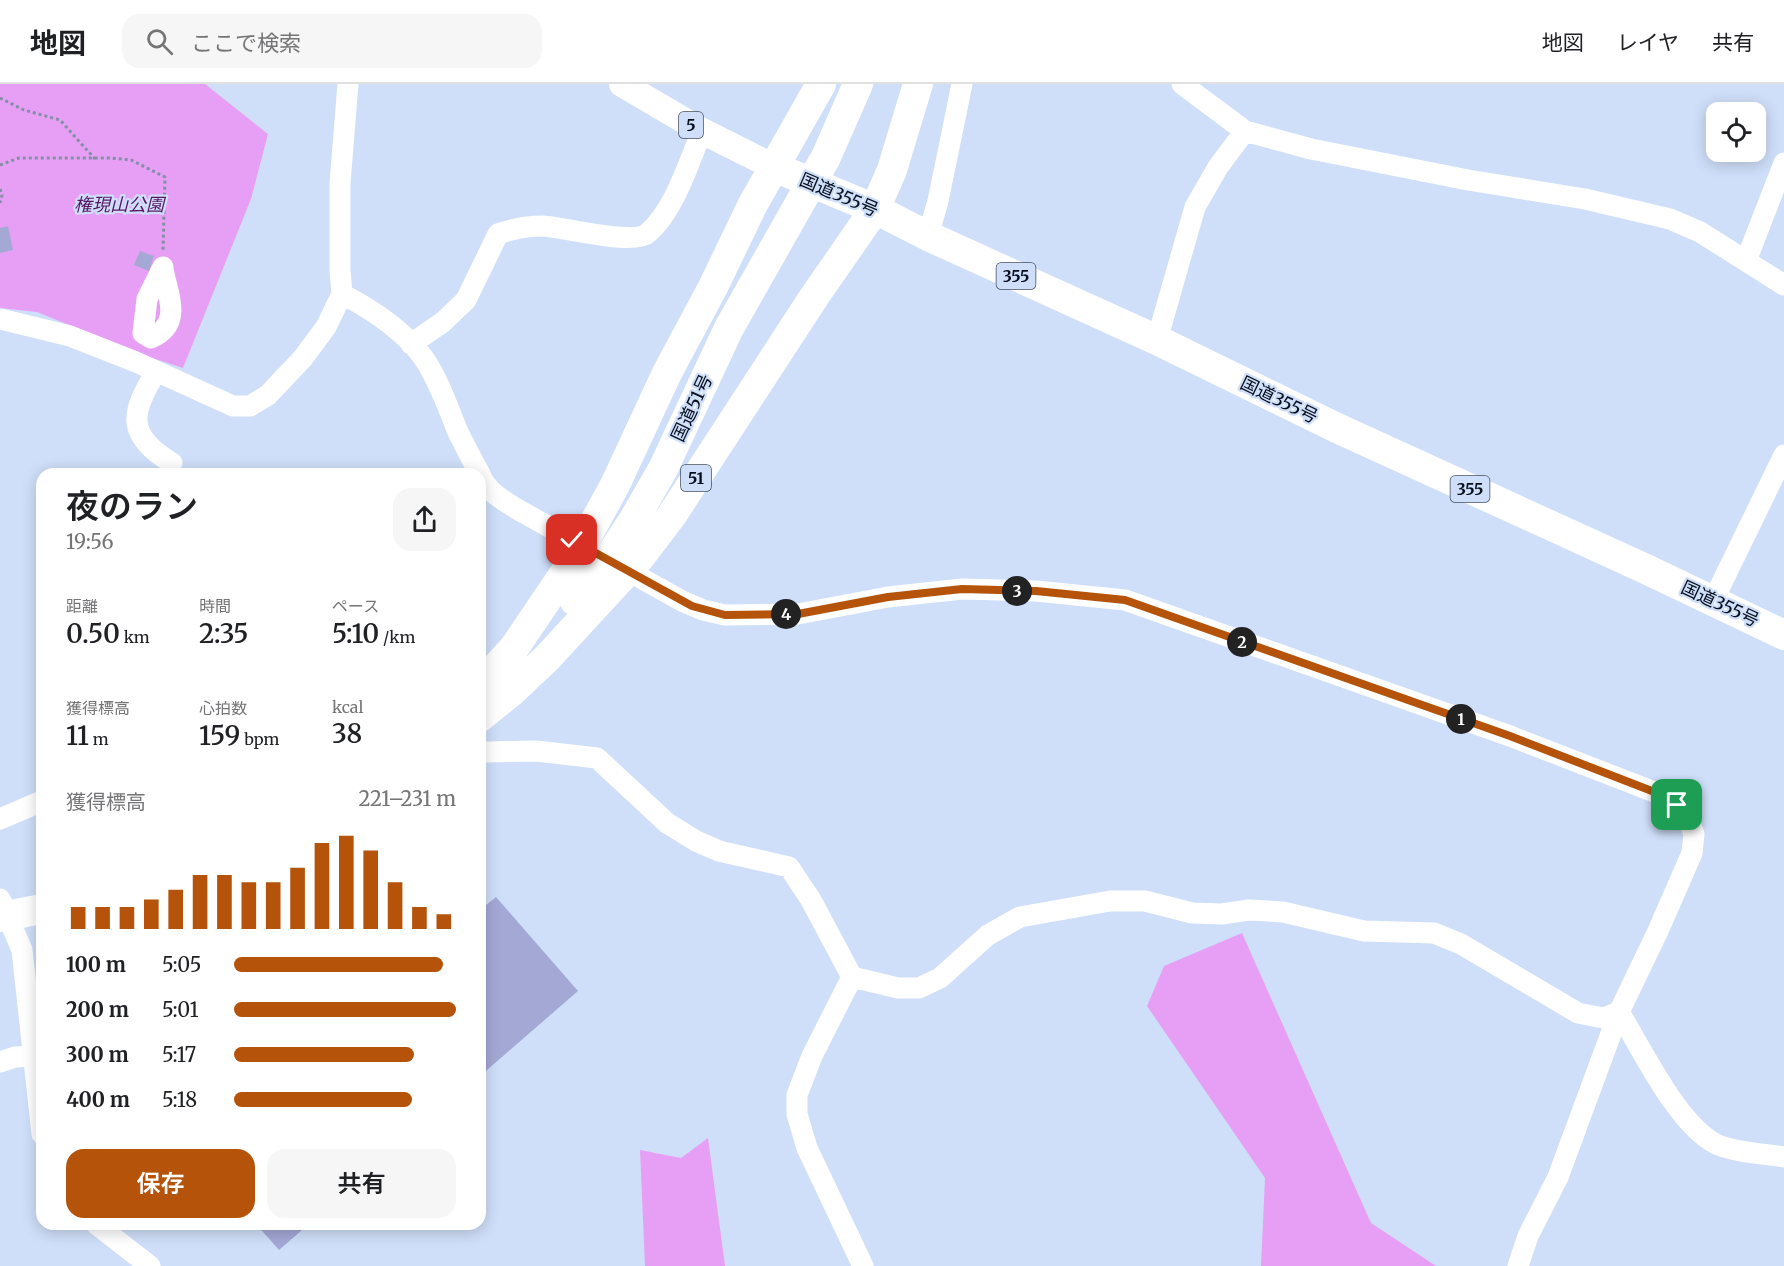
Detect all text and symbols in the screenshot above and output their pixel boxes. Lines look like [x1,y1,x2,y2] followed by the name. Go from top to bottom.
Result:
[122,14,542,68] search box
[30,25,86,61] text: 地図
[143,25,176,58] icon: search
[191,29,301,57] text: ここで検索
[1542,29,1584,56] text: 地図
[1617,29,1679,56] text: レイヤ
[1712,29,1754,56] text: 共有
[1706,102,1766,162] map controls
[1706,102,1766,162] button: locate
[679,112,703,138] road number: 5
[796,168,882,221] street label: 国道355号
[74,193,167,216] park label: 権現山公園
[996,263,1036,289] road number: 355
[666,370,717,445] street label: 国道51号
[1237,371,1322,428] street label: 国道355号
[681,465,711,491] road number: 51
[1450,476,1490,502] road number: 355
[66,486,198,527] text: 夜のラン
[393,488,456,551] button: share
[546,514,597,565] pin
[555,523,588,556] icon: check
[66,529,114,554] text: 19:56
[1002,576,1032,606] pin: 3
[1678,576,1763,632] street label: 国道355号
[1012,581,1022,601] text: 3
[66,596,98,616] text: 距離
[199,596,231,616] text: 時間
[332,596,379,616] text: ペース
[771,599,801,629] pin: 4
[781,604,791,624] text: 4
[66,617,120,650] text: 0.50
[199,617,248,650] text: 2:35
[332,617,379,650] text: 5:10
[120,627,150,647] text: km
[379,627,415,647] text: /km
[1227,627,1257,657] pin: 2
[1237,632,1247,652] text: 2
[332,697,363,717] text: kcal
[66,698,130,718] text: 獲得標高
[199,698,247,718] text: 心拍数
[1446,704,1476,734] pin: 1
[1457,709,1465,729] text: 1
[332,717,362,750] text: 38
[66,719,89,752] text: 11
[199,719,240,752] text: 159
[89,729,109,749] text: m
[240,729,279,749] text: bpm
[1651,779,1702,830] pin
[359,786,456,811] text: 221–231 m
[1660,788,1693,821] icon: arrive
[66,789,146,814] text: 獲得標高
[66,952,126,977] text: 100 m
[162,952,201,977] text: 5:05
[66,997,129,1022] text: 200 m
[162,997,199,1022] text: 5:01
[66,1042,129,1067] text: 300 m
[162,1042,196,1067] text: 5:17
[66,1087,130,1112] text: 400 m
[162,1087,197,1112] text: 5:18
[66,1149,255,1218] button: 保存
[267,1149,456,1218] button: 共有

